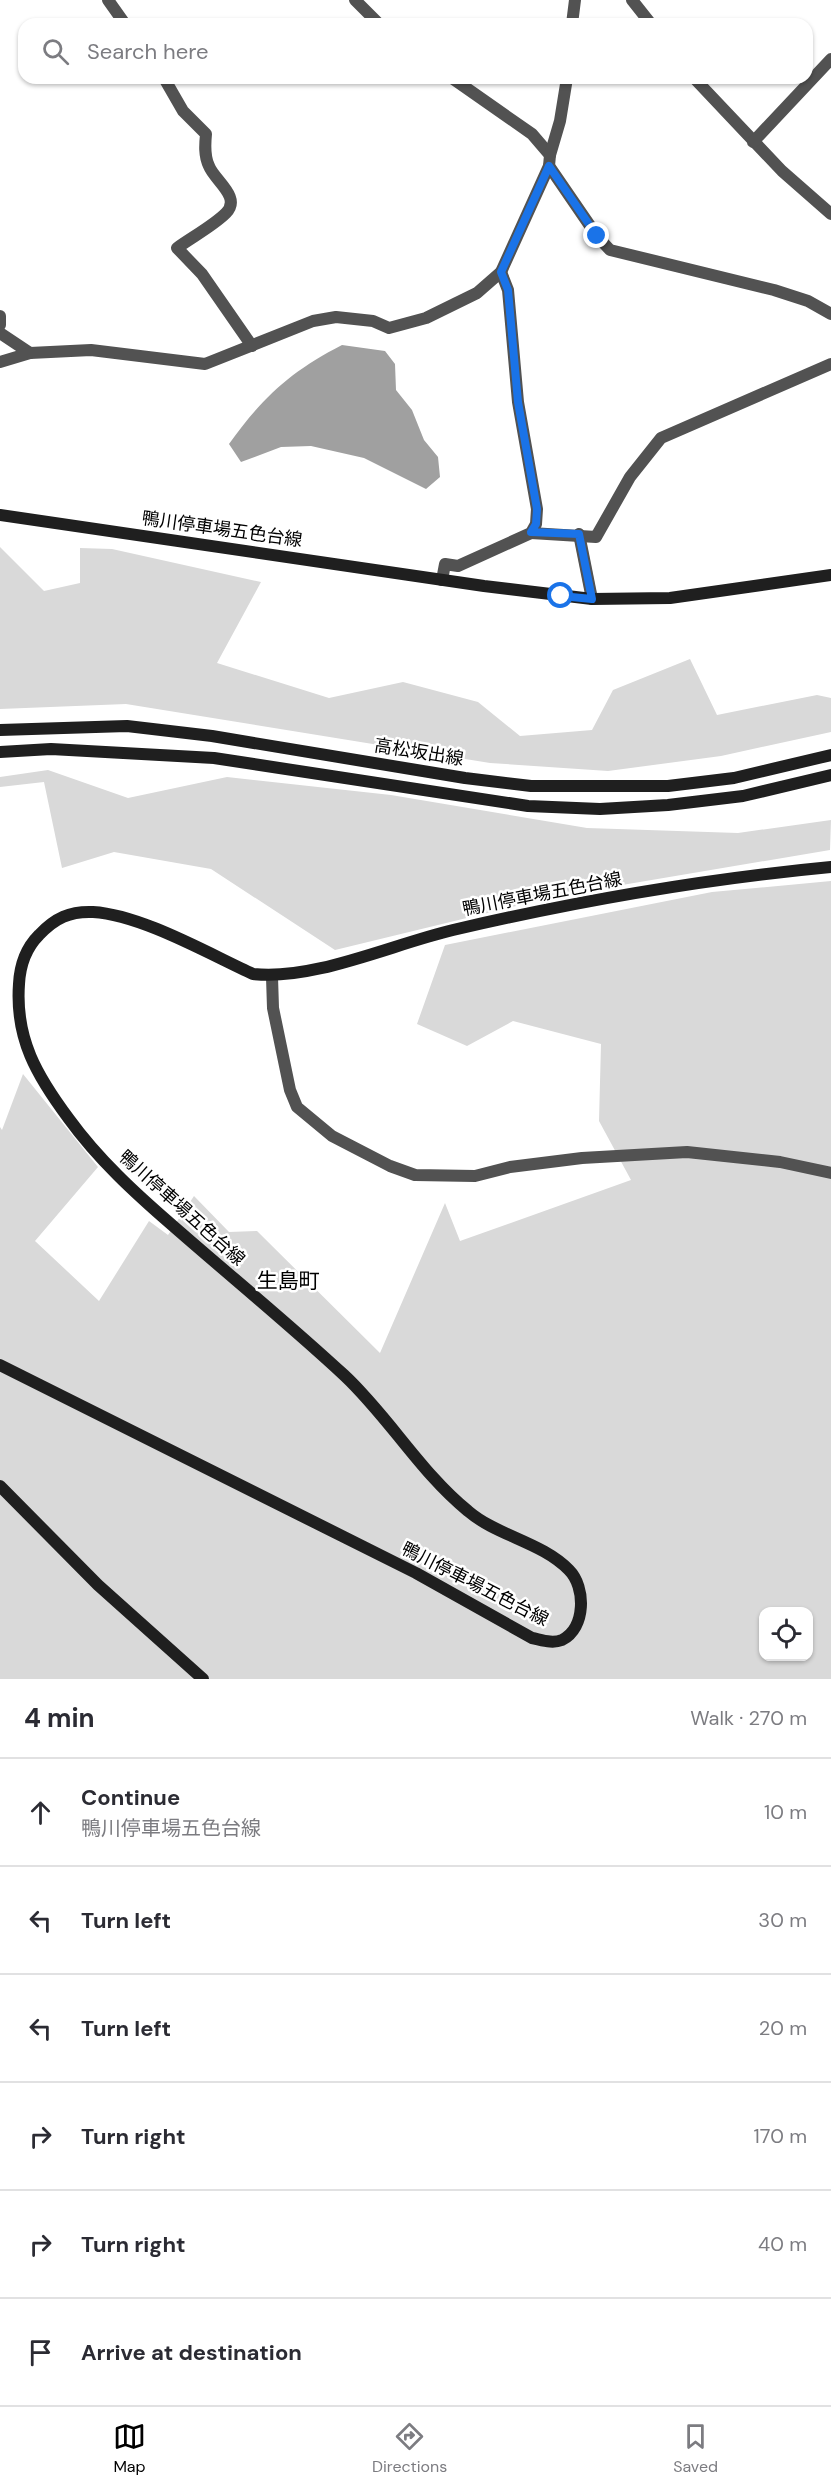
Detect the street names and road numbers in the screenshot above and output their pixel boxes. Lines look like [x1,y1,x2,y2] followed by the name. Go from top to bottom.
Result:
[140,506,304,552] street label: 鴨川停車場五色台線
[373,733,465,771] street label: 高松坂出線
[460,867,624,921] street label: 鴨川停車場五色台線
[114,1145,250,1271] street label: 鴨川停車場五色台線
[397,1537,553,1631] street label: 鴨川停車場五色台線

